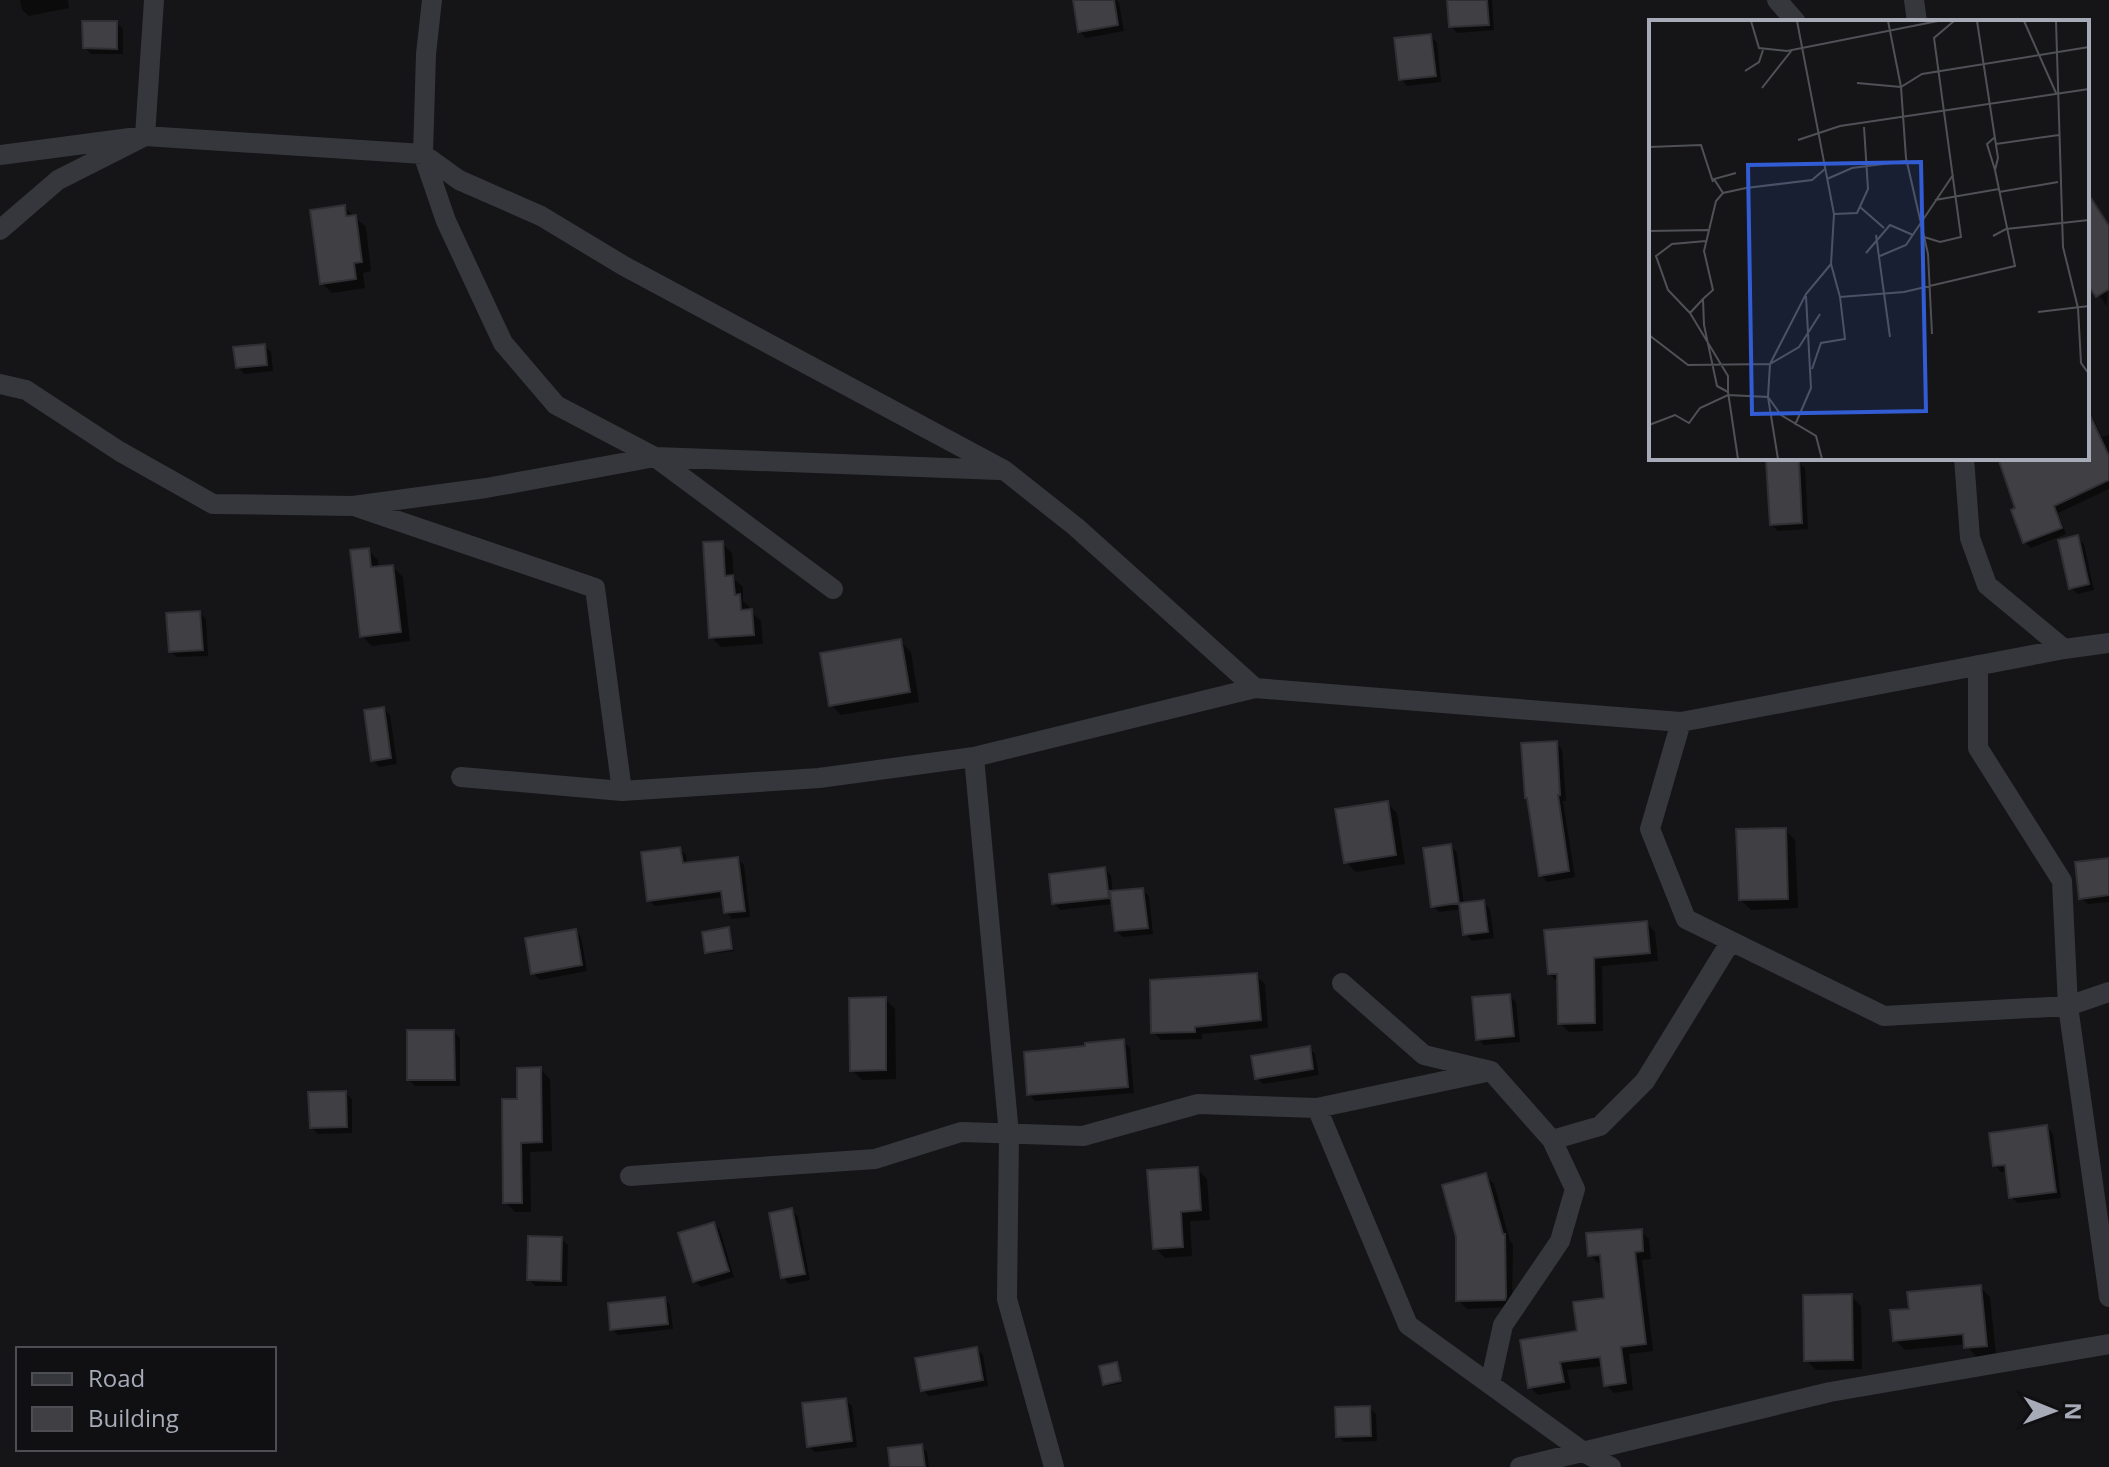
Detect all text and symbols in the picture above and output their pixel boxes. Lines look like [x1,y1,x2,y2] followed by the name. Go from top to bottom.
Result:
[1649,20,2089,460] inset map
[16,1347,276,1451] legend
[88,1361,145,1394] text: Road
[2013,1371,2093,1451] north arrow
[88,1401,179,1434] text: Building
[2059,1402,2089,1421] text: N

